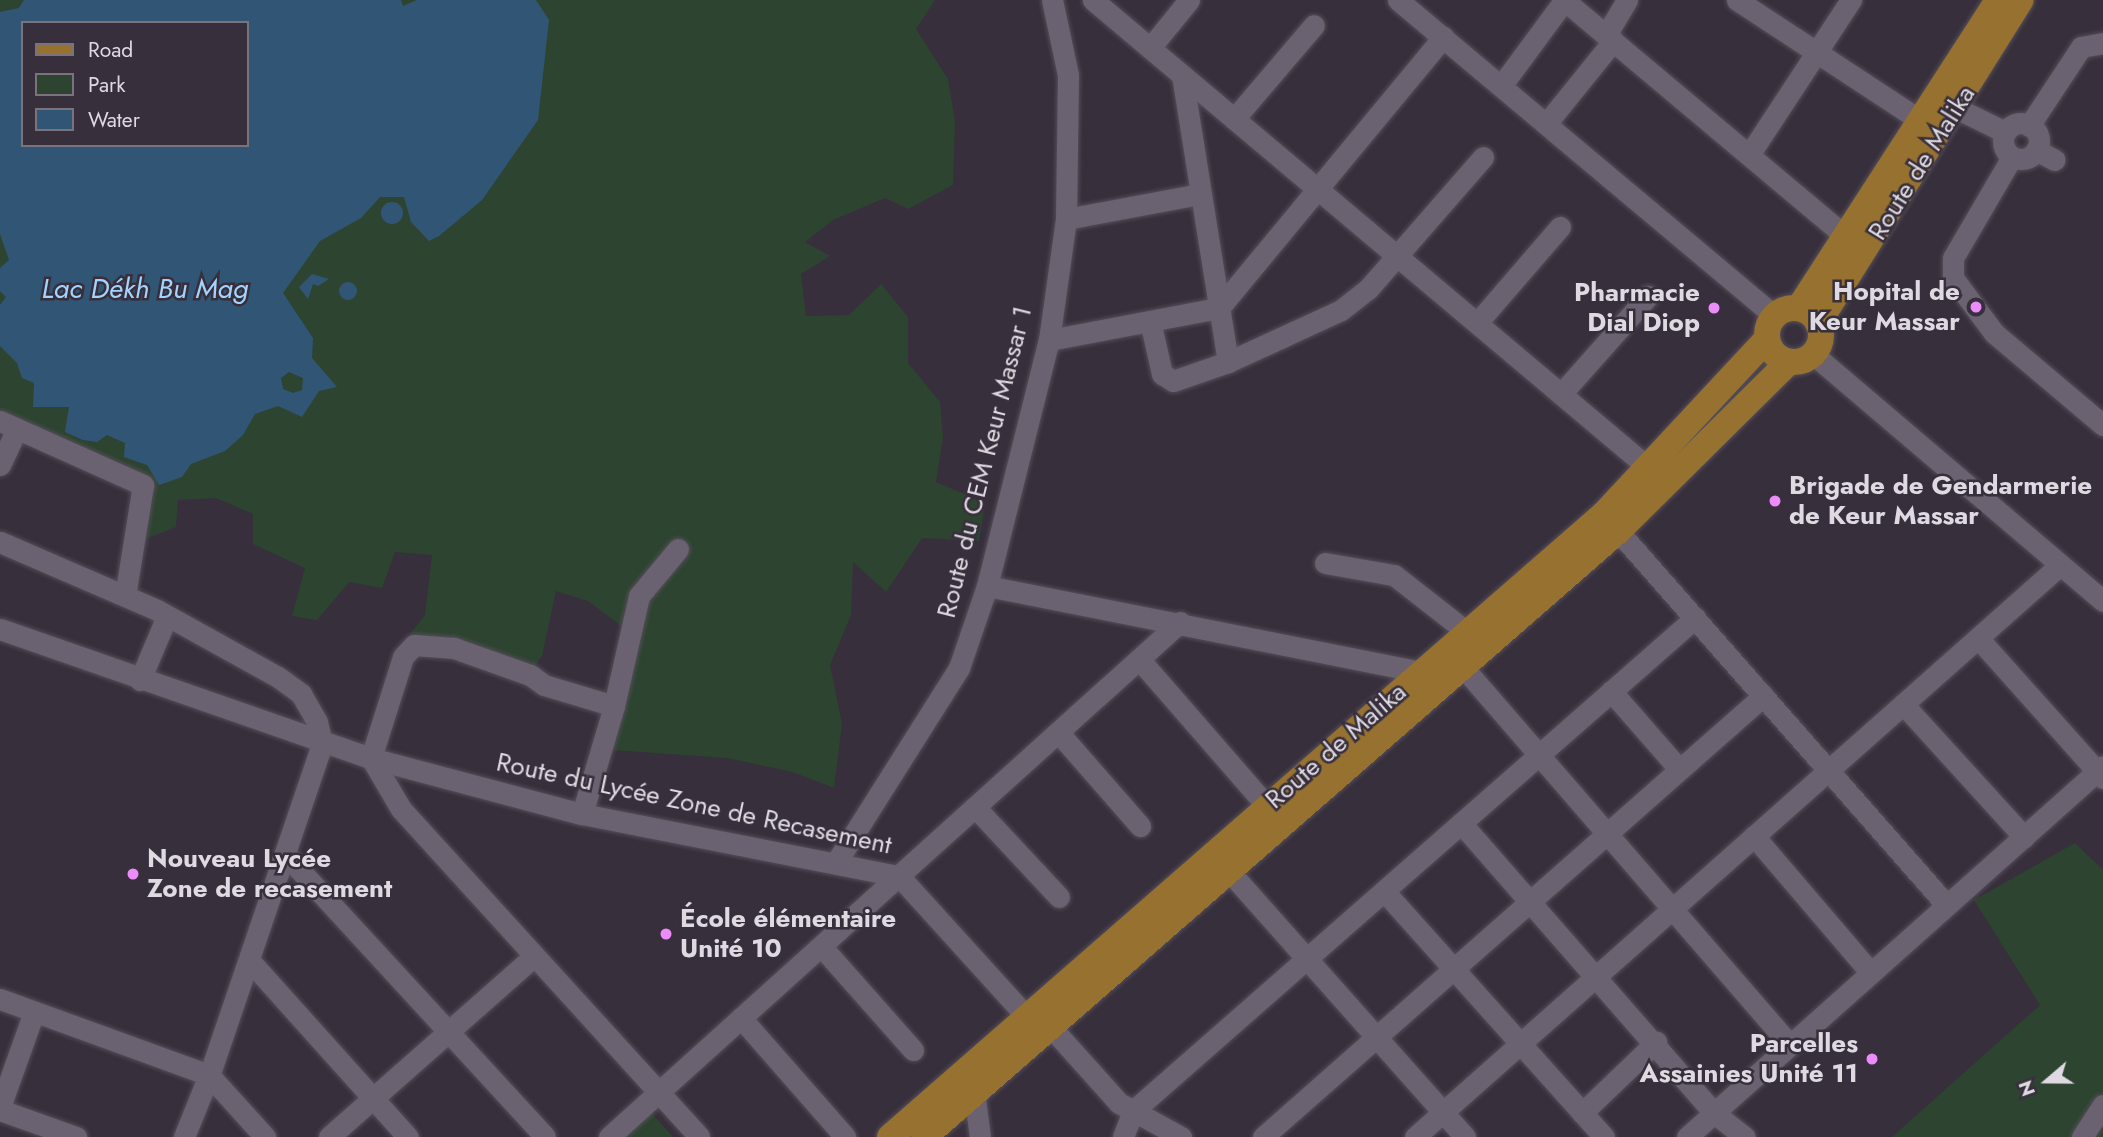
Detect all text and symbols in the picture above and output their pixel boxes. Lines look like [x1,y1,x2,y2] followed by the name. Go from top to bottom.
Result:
[21,21,248,147] legend
[88,35,133,65] text: Road
[88,70,125,100] text: Park
[1862,80,1982,246] street label: Route de Malika
[88,105,140,135] text: Water
[41,272,249,306] water label: Lac Dékh Bu Mag
[1809,276,1960,338] place label: Hopital de Keur Massar
[1574,277,1700,338] place label: Pharmacie Dial Diop
[1966,297,1986,317] marker: Hopital de Keur Massar
[1706,300,1722,316] marker: Pharmacie Dial Diop
[931,303,1039,621] street label: Route du CEM Keur Massar 1
[1789,470,2092,532] place label: Brigade de Gendarmerie de Keur Massar
[1767,493,1783,509] marker: Brigade de Gendarmerie de Keur Massar
[1259,676,1413,816] street label: Route de Malika
[494,747,894,861] street label: Route du Lycée Zone de Recasement
[147,843,392,904] place label: Nouveau Lycée Zone de recasement
[125,866,141,882] marker: Nouveau Lycée Zone de recasement
[680,903,896,964] place label: École élémentaire Unité 10
[658,926,674,942] marker: École élémentaire Unité 10
[1640,1028,1858,1090] place label: Parcelles Assainies Unité 11
[2012,1046,2082,1116] north arrow
[1864,1051,1880,1067] marker: Parcelles Assainies Unité 11
[2012,1077,2042,1100] text: N

